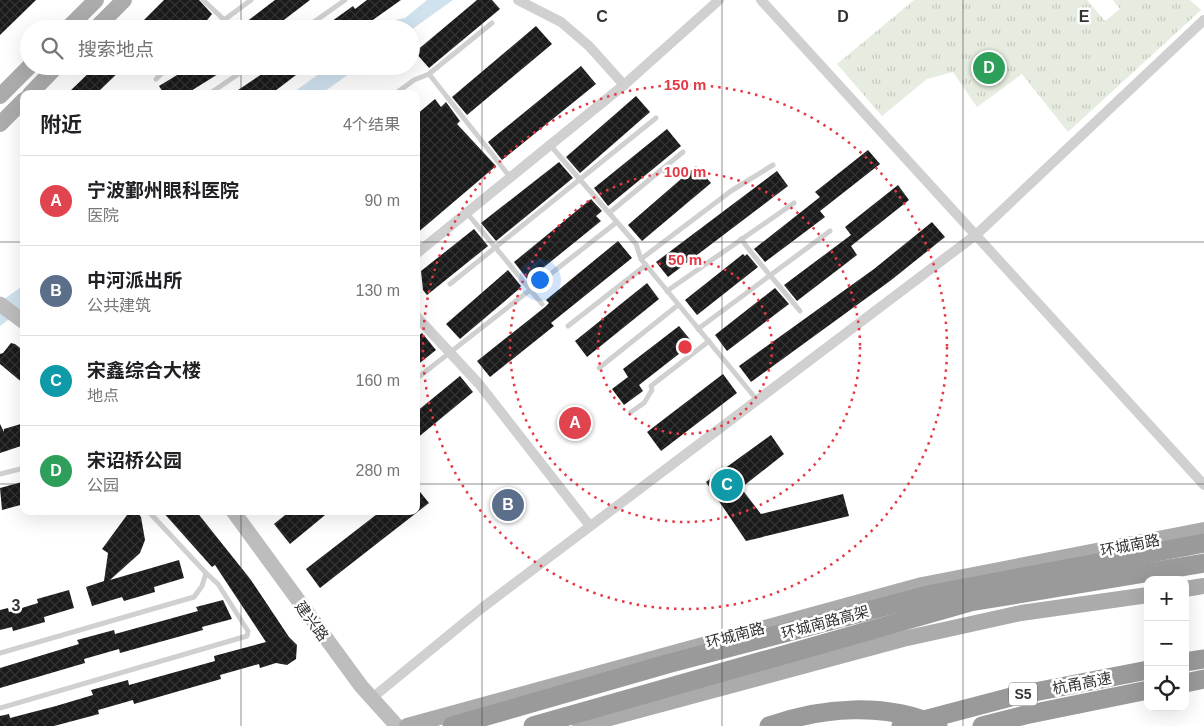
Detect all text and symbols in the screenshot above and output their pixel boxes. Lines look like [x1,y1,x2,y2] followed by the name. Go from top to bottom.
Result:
[596,8,608,25] text: C
[837,8,849,25] text: D
[1079,8,1090,25] text: E
[20,20,420,75] search box
[38,34,66,62] icon: search
[78,39,154,60] text: 搜索地点
[973,49,1005,87] pin: D
[664,76,706,93] text: 150 m
[40,113,82,136] text: 附近
[343,116,400,133] text: 4个结果
[664,163,706,180] text: 100 m
[87,180,239,201] text: 宁波鄞州眼科医院
[50,192,62,209] text: A
[364,192,400,209] text: 90 m
[87,207,119,224] text: 医院
[668,251,702,268] text: 50 m
[527,267,553,293] your location
[87,270,182,291] text: 中河派出所
[50,282,62,299] text: B
[356,282,400,299] text: 130 m
[87,297,151,314] text: 公共建筑
[676,338,694,356] centre of rings
[87,360,201,381] text: 宋鑫综合大楼
[50,372,62,389] text: C
[356,372,400,389] text: 160 m
[87,387,119,404] text: 地点
[559,404,591,442] pin: A
[87,450,182,471] text: 宋诏桥公园
[50,462,62,479] text: D
[356,462,400,479] text: 280 m
[711,466,743,504] pin: C
[87,477,119,494] text: 公园
[492,486,524,524] pin: B
[1099,531,1161,559] street label: 环城南路
[1144,576,1189,711] map controls
[1144,576,1189,621] button: +
[12,597,21,614] text: 3
[292,598,332,644] street label: 建兴路
[779,602,871,642] street label: 环城南路高架
[704,619,766,651] street label: 环城南路
[1144,621,1189,666] button: −
[1144,666,1189,711] button: locate
[1051,669,1113,697] street label: 杭甬高速
[1009,682,1037,706] road number: S5

